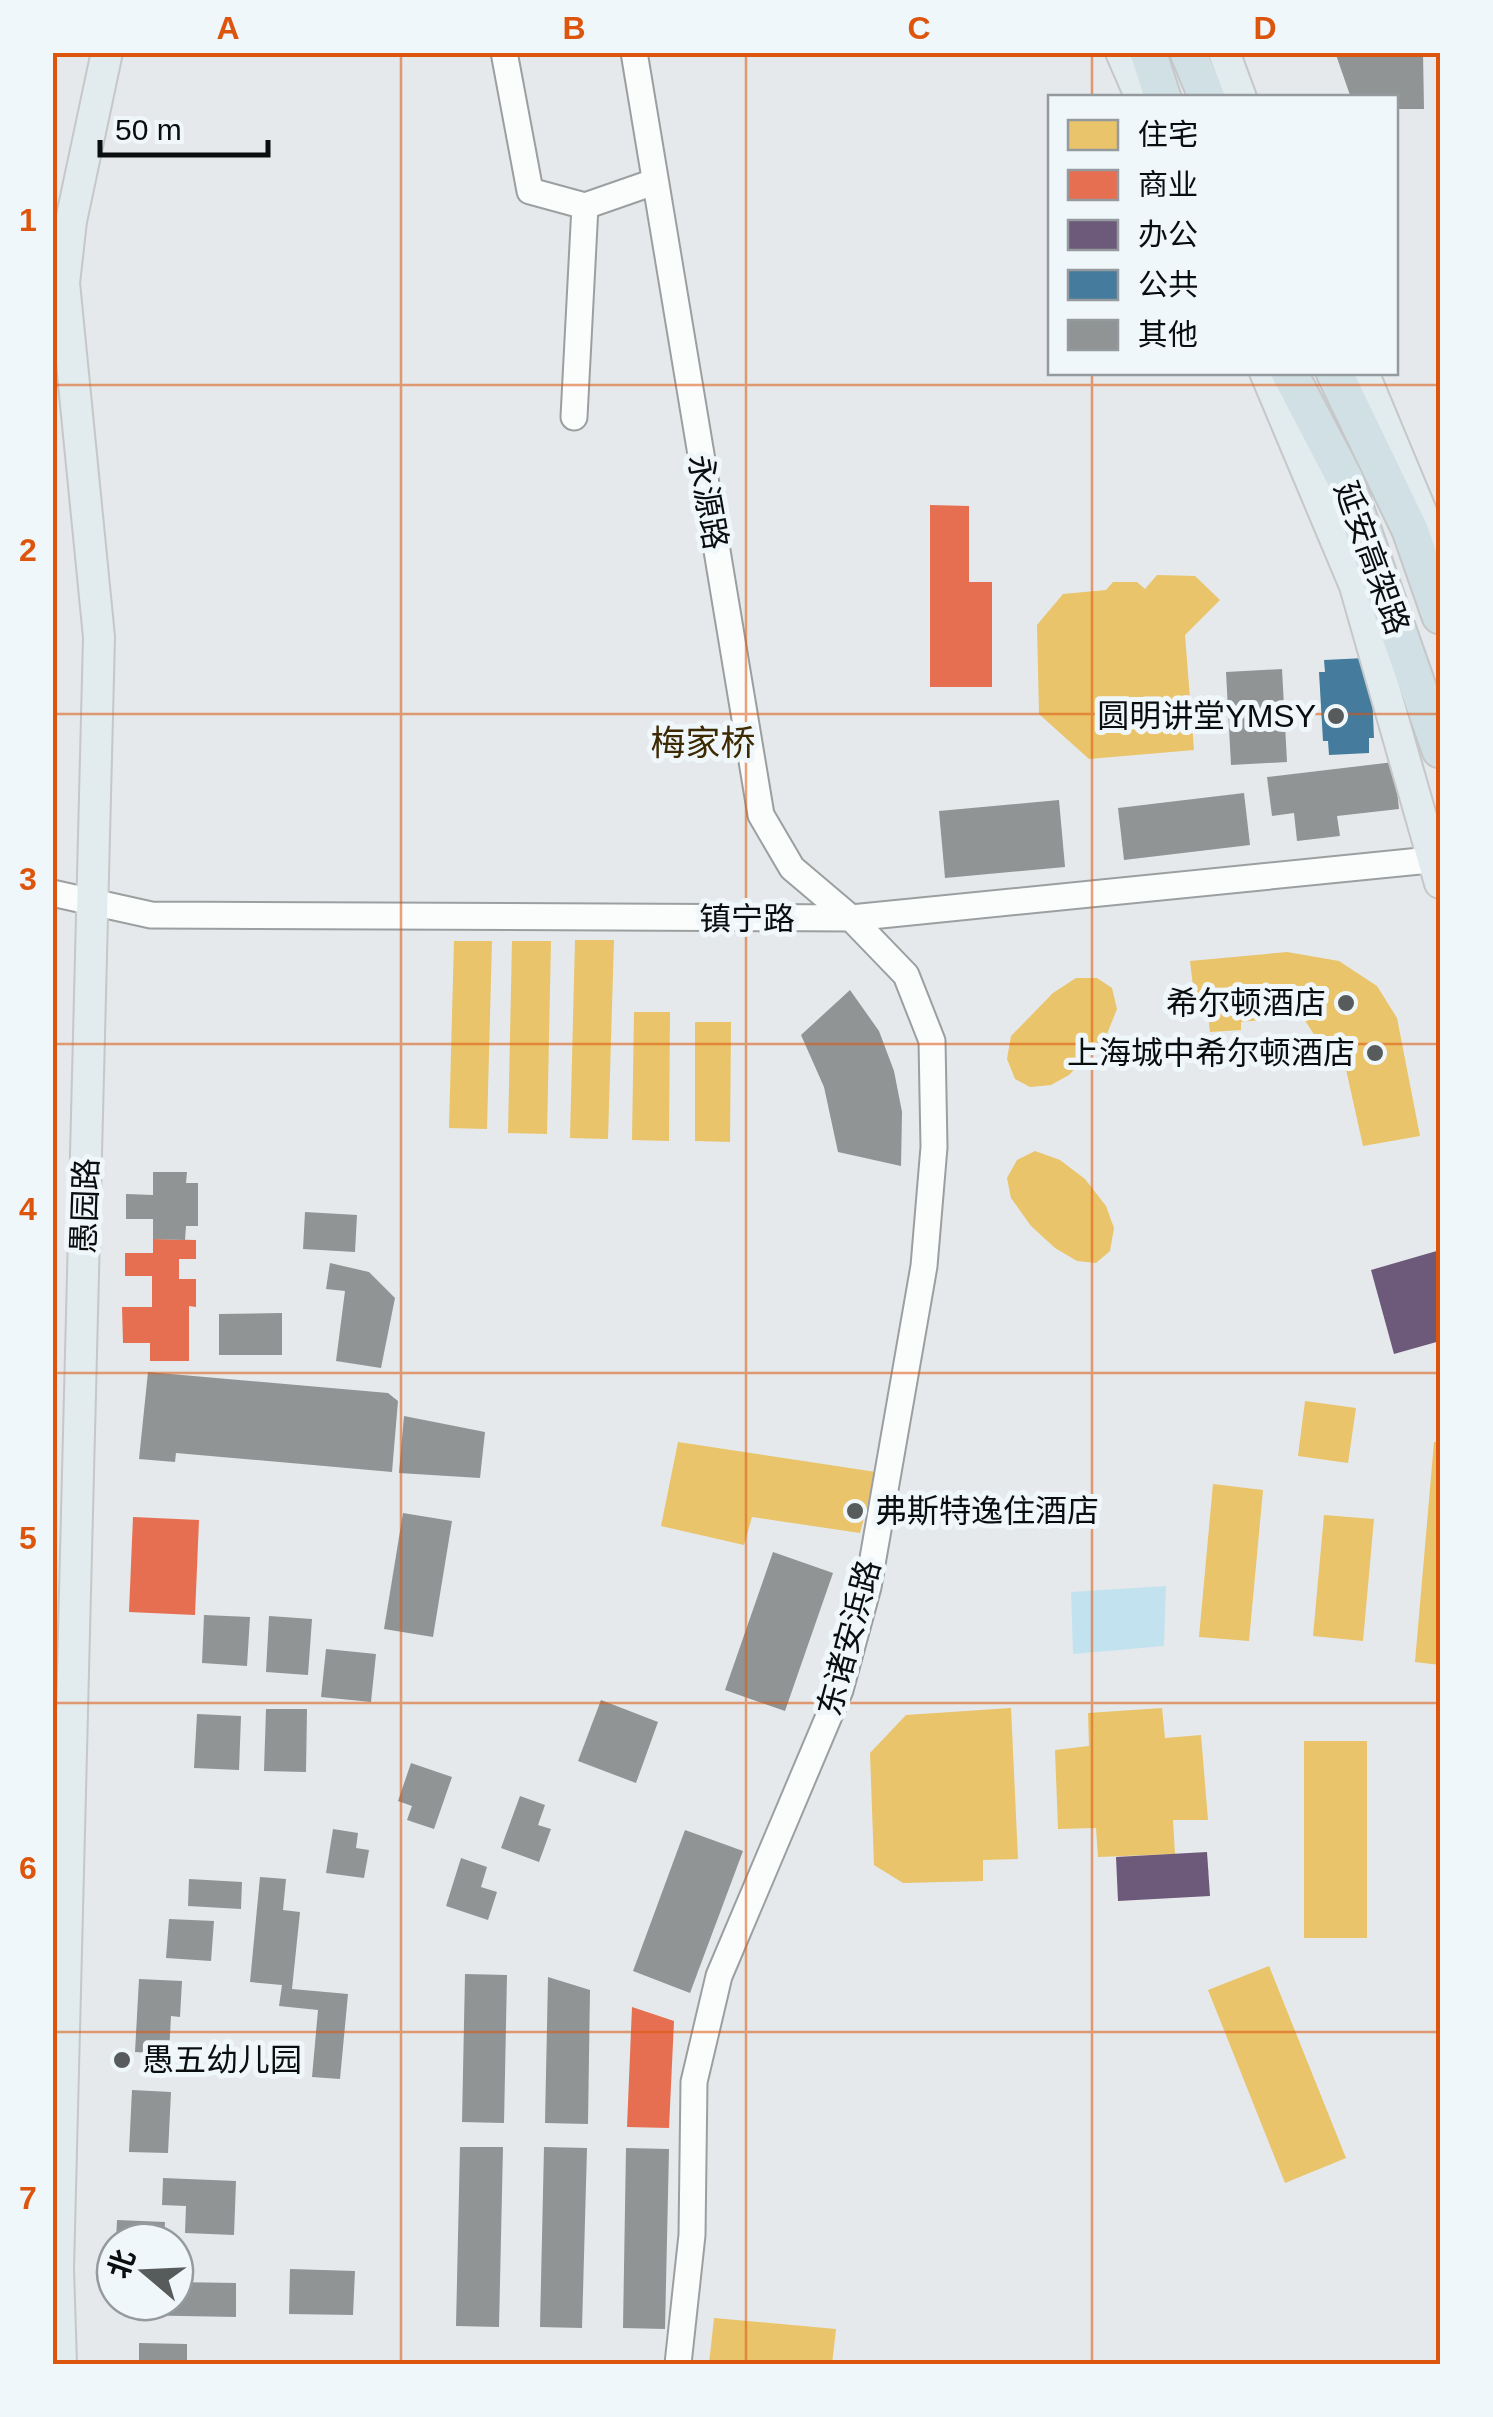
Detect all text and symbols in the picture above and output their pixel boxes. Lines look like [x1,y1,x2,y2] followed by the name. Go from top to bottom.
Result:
[216,10,240,46] text: A
[562,10,586,46] text: B
[907,10,931,46] text: C
[1253,10,1277,46] text: D
[100,95,268,157] scale bar
[1048,95,1398,375] legend
[115,113,182,146] text: 50 m
[1138,118,1198,151] text: 住宅
[1138,168,1198,201] text: 商业
[19,202,37,238] text: 1
[1138,218,1198,251] text: 办公
[1138,268,1198,301] text: 公共
[1138,318,1198,351] text: 其他
[682,452,734,552] street label: 永源路
[1328,477,1416,639] street label: 延安高架路
[19,532,37,568] text: 2
[1097,698,1316,734] place label: 圆明讲堂YMSY
[1325,705,1347,727] marker: 圆明讲堂YMSY
[650,723,756,762] district label: 梅家桥
[19,861,37,897] text: 3
[699,901,795,937] street label: 镇宁路
[1166,985,1326,1021] place label: 希尔顿酒店
[1335,992,1357,1014] marker: 希尔顿酒店
[1067,1035,1355,1071] place label: 上海城中希尔顿酒店
[1364,1042,1386,1064] marker: 上海城中希尔顿酒店
[65,1157,105,1255] street label: 愚园路
[19,1191,37,1227] text: 4
[875,1493,1099,1529] place label: 弗斯特逸住酒店
[844,1500,866,1522] marker: 弗斯特逸住酒店
[19,1520,37,1556] text: 5
[811,1556,887,1720] street label: 东诸安浜路
[19,1850,37,1886] text: 6
[142,2042,302,2078] place label: 愚五幼儿园
[111,2049,133,2071] marker: 愚五幼儿园
[19,2180,37,2216] text: 7
[95,2222,195,2322] north arrow
[103,2246,141,2282] text: 北

